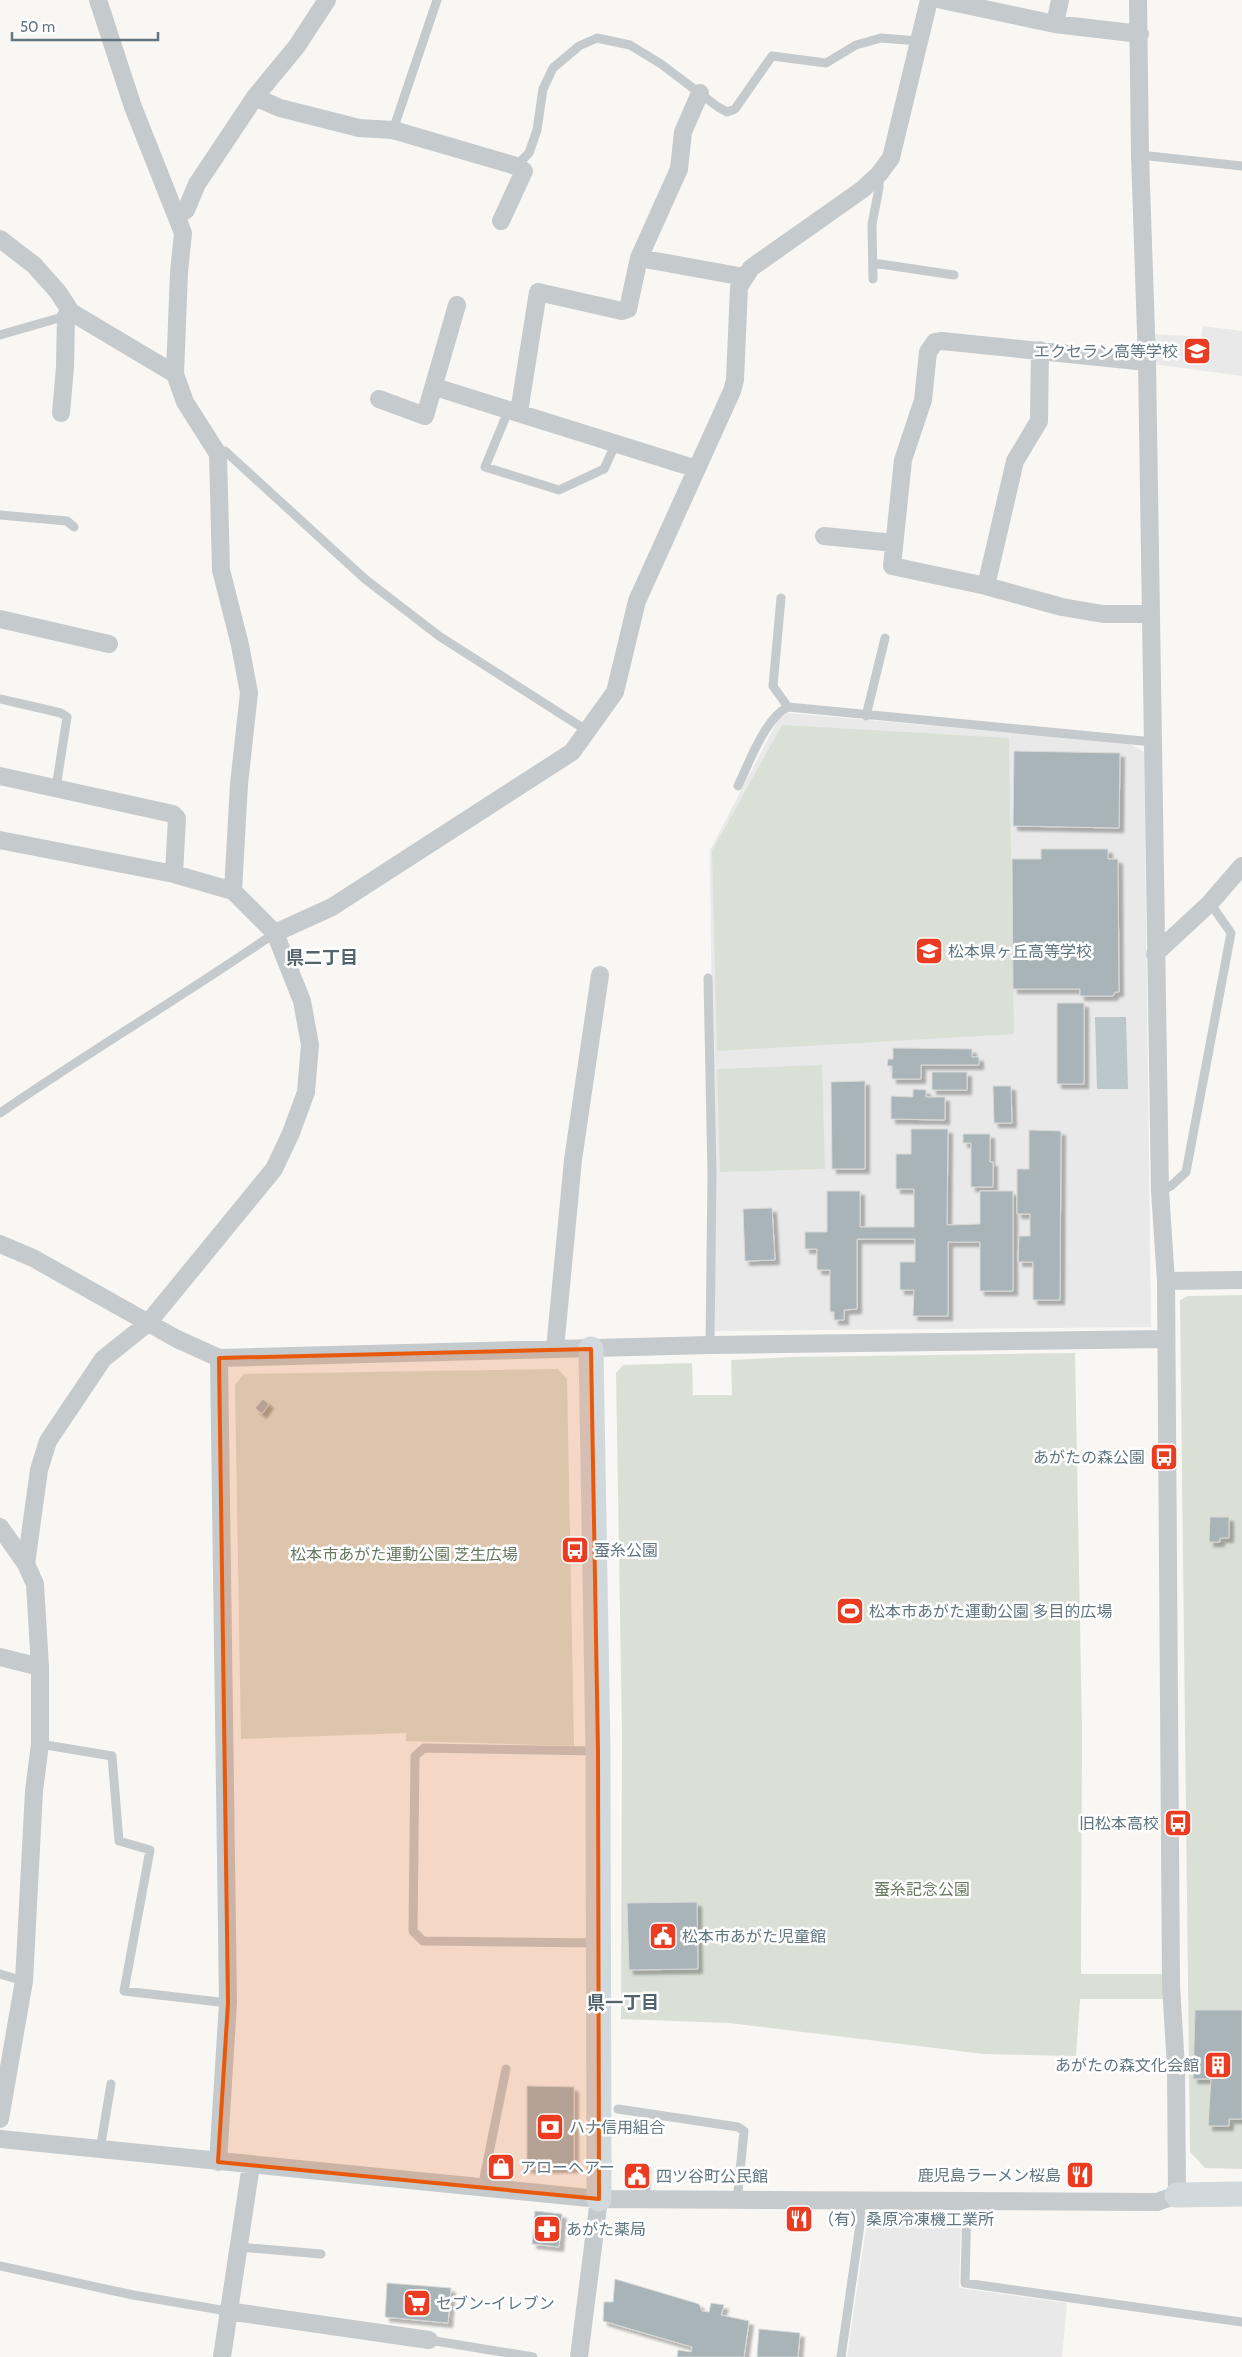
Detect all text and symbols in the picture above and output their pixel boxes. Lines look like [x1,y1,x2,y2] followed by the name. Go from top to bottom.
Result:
[12,10,159,42] scale bar
[20,18,55,36] text: 50 m
[1182,336,1212,366] school or university icon: エクセラン高等学校
[1034,342,1178,361] place label: エクセラン高等学校
[914,936,944,966] school or university icon: 松本県ヶ丘高等学校
[948,942,1092,961] place label: 松本県ヶ丘高等学校
[286,947,358,969] district label: 県二丁目
[1149,1442,1179,1472] bus stop icon: あがたの森公園
[1033,1448,1145,1467] place label: あがたの森公園
[560,1535,590,1565] bus stop icon: 蚕糸公園
[594,1541,658,1560] place label: 蚕糸公園
[290,1545,518,1564] park label: 松本市あがた運動公園 芝生広場
[835,1596,865,1626] sports icon: 松本市あがた運動公園 多目的広場
[869,1602,1113,1621] place label: 松本市あがた運動公園 多目的広場
[1163,1808,1193,1838] bus stop icon: 旧松本高校
[1079,1814,1159,1833] place label: 旧松本高校
[874,1880,970,1899] park label: 蚕糸記念公園
[648,1921,678,1951] public building icon: 松本市あがた児童館
[682,1927,826,1946] place label: 松本市あがた児童館
[587,1992,659,2014] district label: 県一丁目
[1203,2050,1233,2080] building icon: あがたの森文化会館
[1055,2056,1199,2075] place label: あがたの森文化会館
[535,2112,565,2142] bank icon: ハナ信用組合
[569,2118,665,2137] place label: ハナ信用組合
[486,2152,516,2182] shop icon: アローヘアー
[520,2158,615,2177] place label: アローヘアー
[1065,2160,1095,2190] restaurant icon: 鹿児島ラーメン桜島
[622,2161,652,2191] public building icon: 四ツ谷町公民館
[918,2166,1061,2185] place label: 鹿児島ラーメン桜島
[656,2167,768,2186] place label: 四ツ谷町公民館
[784,2204,814,2234] restaurant icon: （有）桑原冷凍機工業所
[818,2210,994,2229] place label: （有）桑原冷凍機工業所
[532,2214,562,2244] pharmacy icon: あがた薬局
[566,2220,646,2239] place label: あがた薬局
[402,2288,432,2318] supermarket icon: セブン-イレブン
[436,2294,555,2313] place label: セブン-イレブン

